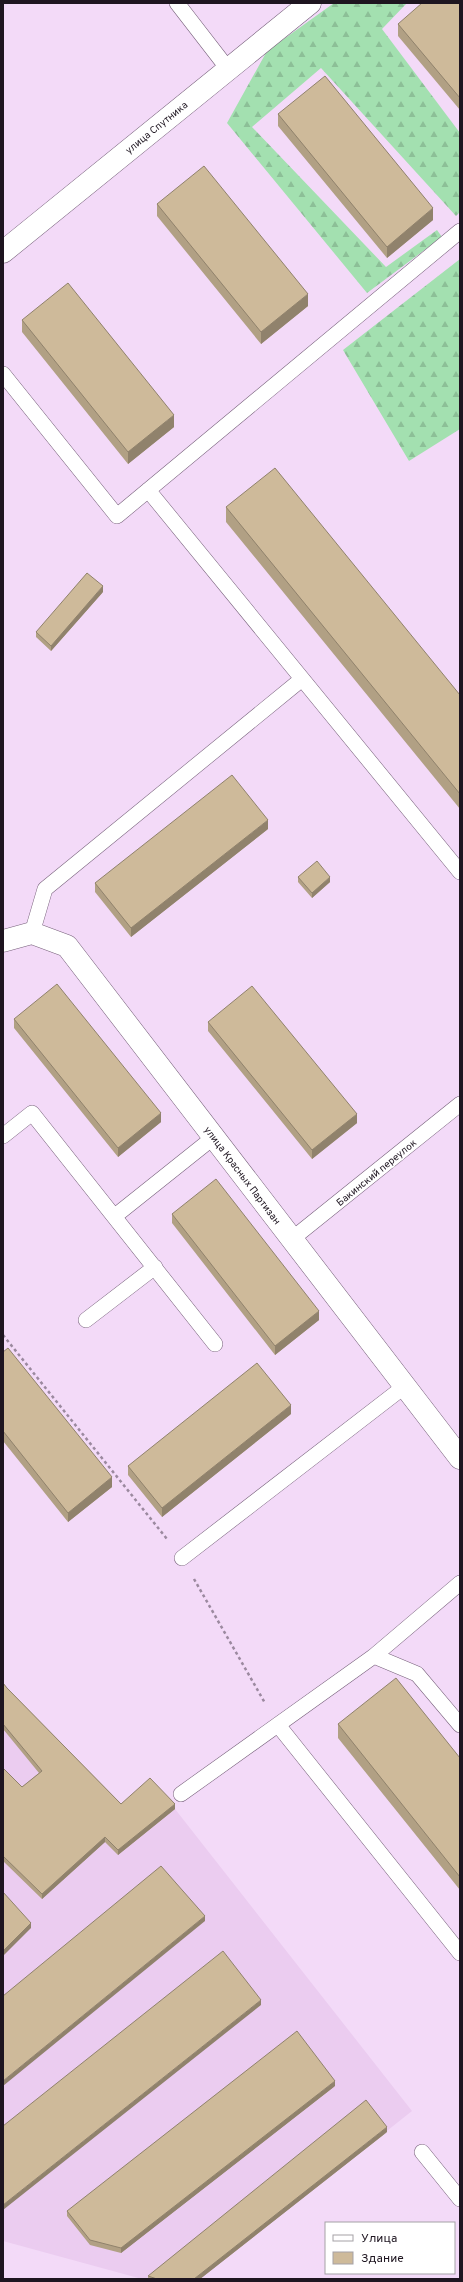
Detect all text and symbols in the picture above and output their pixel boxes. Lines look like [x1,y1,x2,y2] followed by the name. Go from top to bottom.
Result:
[123,99,191,157] street label: улица Спутника
[201,1124,283,1228] street label: улица Красных Партизан
[334,1137,420,1210] street label: Бакинский переулок
[325,2222,455,2274] legend
[361,2231,397,2247] text: Улица
[361,2251,404,2267] text: Здание

